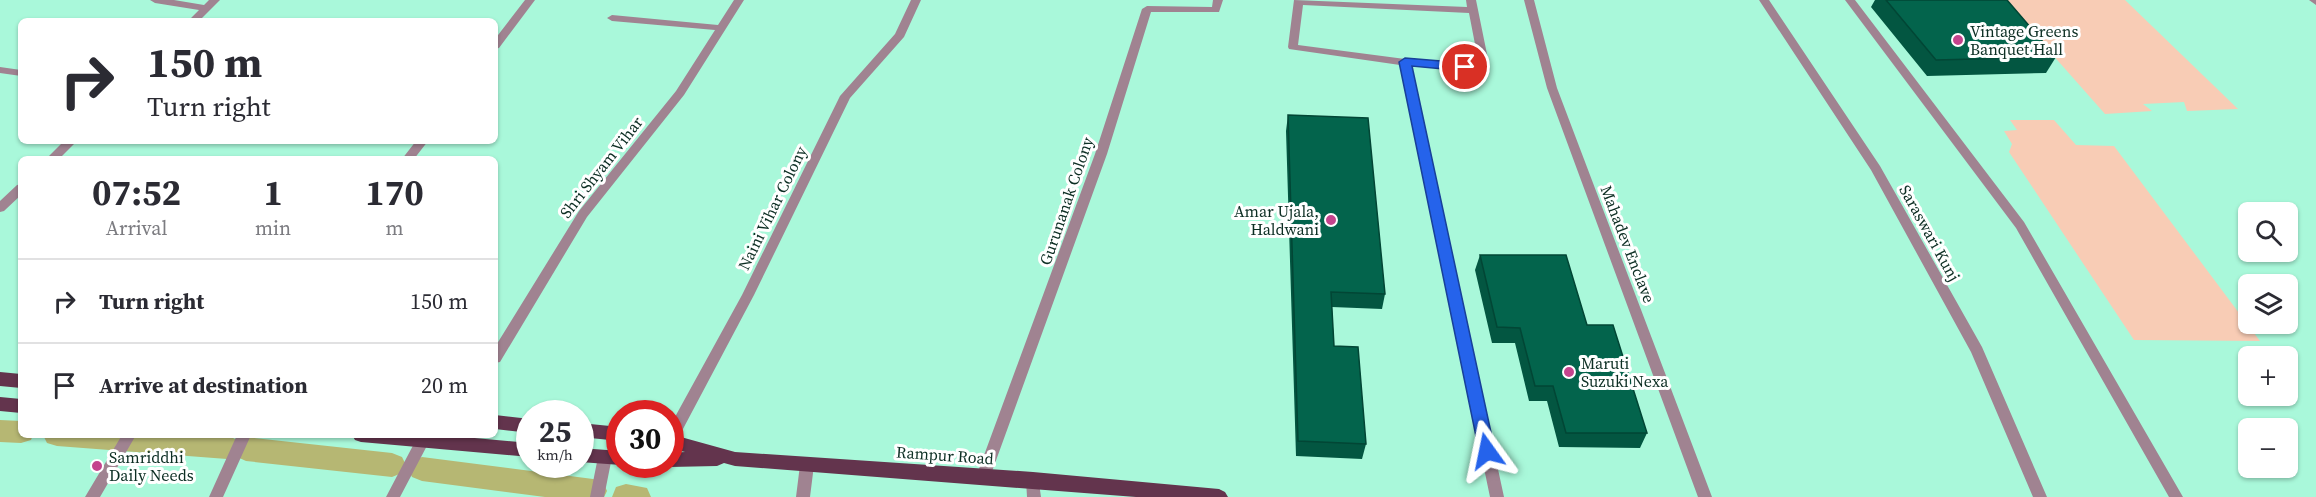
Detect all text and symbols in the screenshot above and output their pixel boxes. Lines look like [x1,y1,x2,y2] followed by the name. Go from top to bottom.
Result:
[1970,20,2078,60] place label: Vintage Greens Banquet Hall
[147,33,262,91] text: 150 m
[1951,33,1965,47] marker: Vintage Greens Banquet Hall
[1439,41,1490,92] pin
[48,42,126,120] icon: right
[1448,50,1481,83] icon: arrive
[147,88,271,125] text: Turn right
[554,111,648,222] street label: Shri Shyam Vihar
[1034,133,1098,268] street label: Gurunanak Colony
[732,142,812,274] street label: Naini Vihar Colony
[92,168,181,217] text: 07:52
[263,168,283,217] text: 1
[365,168,424,217] text: 170
[1894,181,1966,285] street label: Saraswari Kunj
[1595,182,1661,306] street label: Mahadev Enclave
[1234,200,1319,240] place label: Amar Ujala, Haldwani
[2238,202,2298,478] map controls
[2238,202,2298,262] button: search
[1324,213,1338,227] marker: Amar Ujala, Haldwani
[106,214,167,242] text: Arrival
[255,214,291,242] text: min
[386,214,404,242] text: m
[2238,274,2298,334] button: layers
[48,285,81,318] icon: right
[99,286,204,316] text: Turn right
[410,286,468,316] text: 150 m
[2238,346,2298,406] button: +
[1581,352,1669,392] place label: Maruti Suzuki Nexa
[1562,365,1576,379] marker: Maruti Suzuki Nexa
[48,369,81,402] icon: arrive
[99,370,308,400] text: Arrive at destination
[421,370,468,400] text: 20 m
[606,400,684,478] speed limit sign: 30
[539,411,571,452] text: 25
[2238,418,2298,478] button: −
[1455,419,1519,483] position arrow
[895,441,995,469] street label: Rampur Road
[537,444,573,465] text: km/h
[109,446,194,486] place label: Samriddhi Daily Needs
[90,459,104,473] marker: Samriddhi Daily Needs

